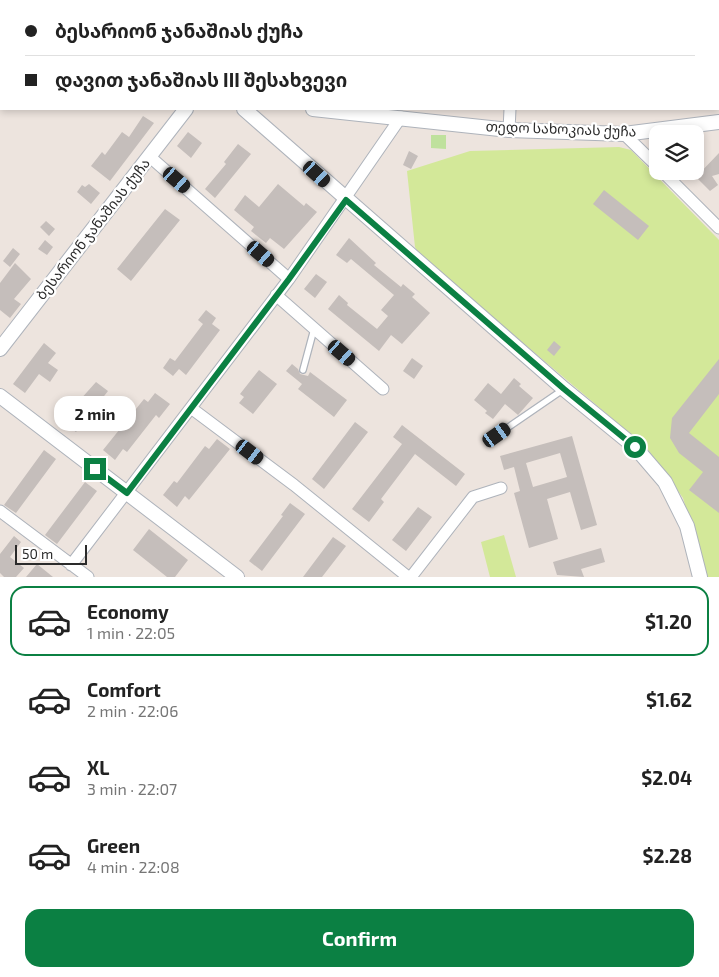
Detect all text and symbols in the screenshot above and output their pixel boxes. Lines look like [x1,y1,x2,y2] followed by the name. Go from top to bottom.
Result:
[55,19,303,42] text: ბესარიონ ჯანაშიას ქუჩა
[55,68,347,91] text: დავით ჯანაშიას III შესახვევი
[485,117,637,141] street label: თედო სახოკიას ქუჩა
[649,125,704,180] map controls
[649,125,704,180] button: layers
[32,155,154,303] street label: ბესარიონ ჯანაშიას ქუჩა
[300,158,333,190] car
[160,164,193,196] car
[244,238,277,270] car
[325,337,358,369] car
[54,396,136,432] callout: 2 min
[75,404,115,423] text: 2 min
[480,420,513,450] car
[624,436,646,458] route start
[233,437,266,467] car
[84,458,106,480] route end
[15,542,88,565] scale bar
[22,545,53,562] text: 50 m
[27,599,72,644] icon: car
[87,600,169,623] text: Economy
[645,610,692,633] text: $1.20
[87,623,175,642] text: 1 min · 22:05
[27,677,72,722] icon: car
[87,678,161,701] text: Comfort
[646,688,692,711] text: $1.62
[87,701,178,720] text: 2 min · 22:06
[27,755,72,800] icon: car
[87,756,109,779] text: XL
[641,766,692,789] text: $2.04
[87,779,177,798] text: 3 min · 22:07
[27,833,72,878] icon: car
[87,834,140,857] text: Green
[642,844,692,867] text: $2.28
[87,857,180,876] text: 4 min · 22:08
[25,909,694,967] button: Confirm

